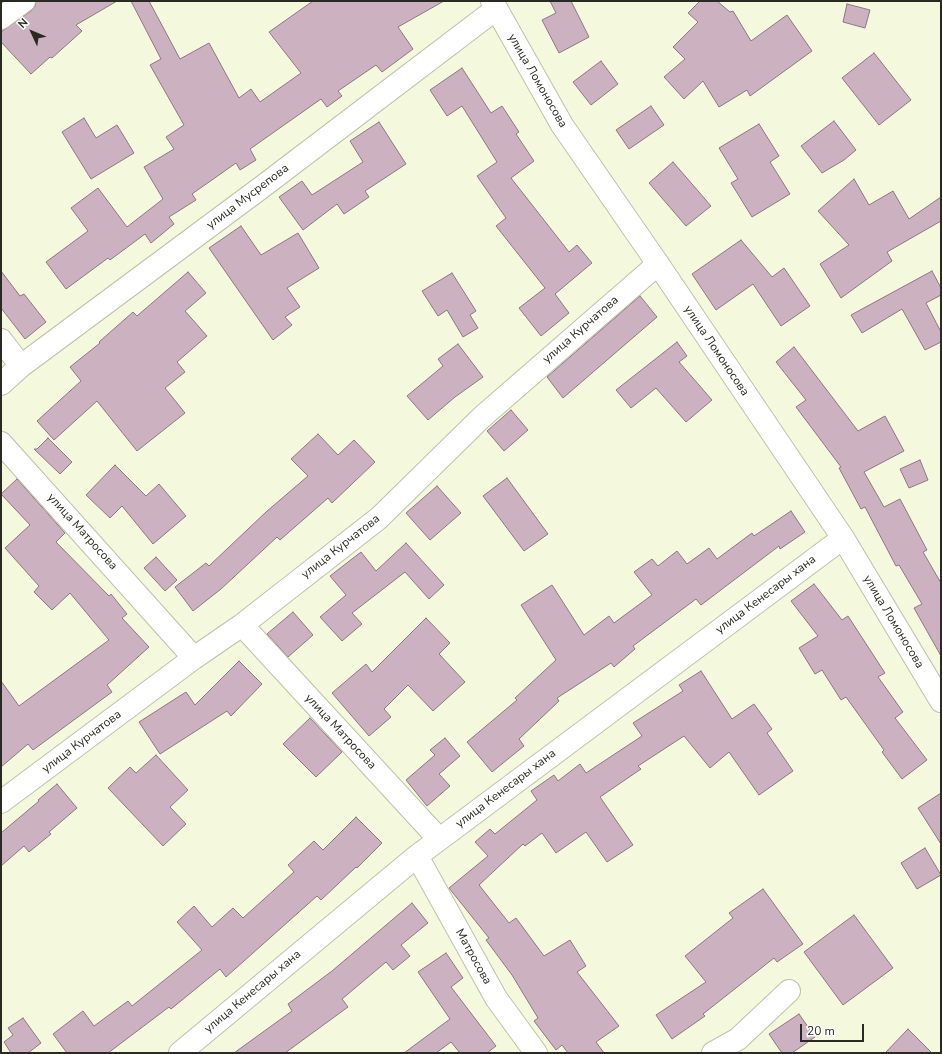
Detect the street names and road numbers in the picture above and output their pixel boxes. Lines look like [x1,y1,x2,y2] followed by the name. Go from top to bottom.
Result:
[504,31,570,131] street label: улица Ломоносова
[204,161,292,233] street label: улица Мусрепова
[540,293,622,367] street label: улица Курчатова
[680,303,752,399] street label: улица Ломоносова
[44,491,120,573] street label: улица Матросова
[299,512,383,582] street label: улица Курчатова
[713,553,819,637] street label: улица Кенесары хана
[859,573,927,671] street label: улица Ломоносова
[301,691,379,773] street label: улица Матросова
[39,707,125,777] street label: улица Курчатова
[453,747,559,831] street label: улица Кенесары хана
[452,927,494,987] street label: Матросова
[202,947,304,1037] street label: улица Кенесары хана

